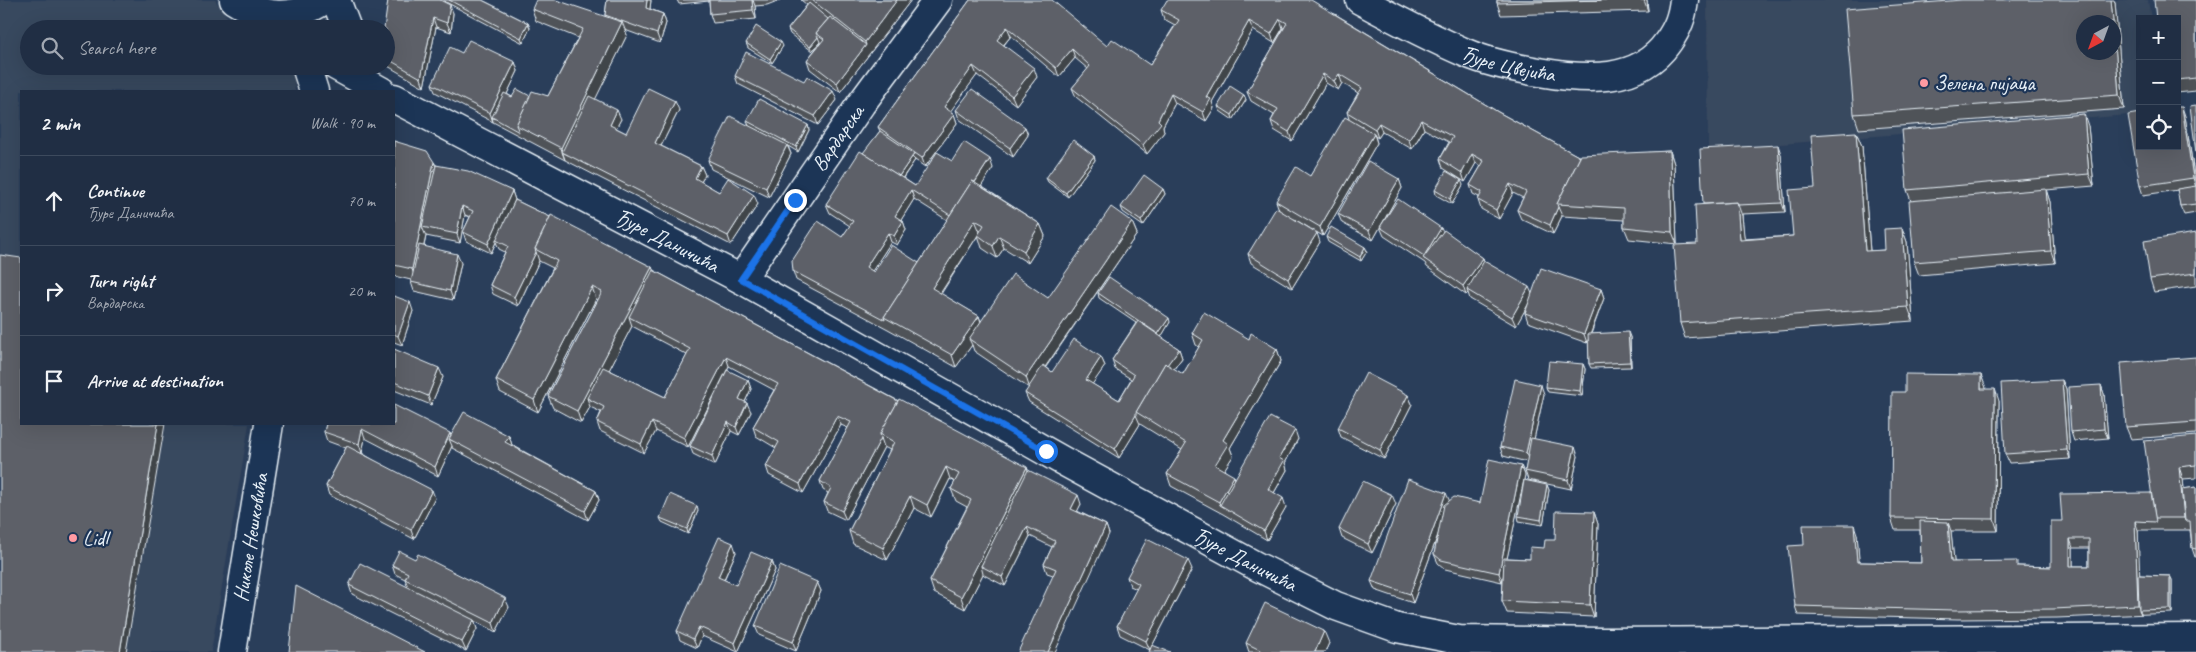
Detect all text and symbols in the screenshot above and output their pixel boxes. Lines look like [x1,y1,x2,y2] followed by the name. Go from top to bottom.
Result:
[2076,15,2121,60] north arrow
[2136,15,2181,150] map controls
[2136,15,2181,60] button: +
[20,20,395,75] search box
[38,34,66,62] icon: search
[78,36,155,60] text: Search here
[1456,39,1558,88] street label: Ђуре Цвејића
[2136,60,2181,105] button: −
[1934,70,2036,96] place label: Зелена пијаца
[1918,77,1930,89] marker: Зелена пијаца
[806,98,871,176] street label: Вардарска
[2136,105,2181,150] button: locate
[40,110,80,136] text: 2 min
[310,113,375,133] text: Walk · 90 m
[87,179,144,203] text: Continue
[40,187,68,215] icon: ahead
[784,189,807,212] route end
[348,191,375,211] text: 70 m
[87,203,173,223] text: Ђуре Даничића
[610,203,725,279] street label: Ђуре Даничића
[87,269,154,293] text: Turn right
[40,277,68,305] icon: right
[348,281,375,301] text: 20 m
[87,293,144,313] text: Вардарска
[40,367,68,395] icon: arrive
[87,369,223,393] text: Arrive at destination
[1035,440,1058,463] route start
[227,470,274,604] street label: Николе Нешковића
[1188,521,1303,598] street label: Ђуре Даничића
[83,525,111,551] place label: Lidl
[67,532,79,544] marker: Lidl

